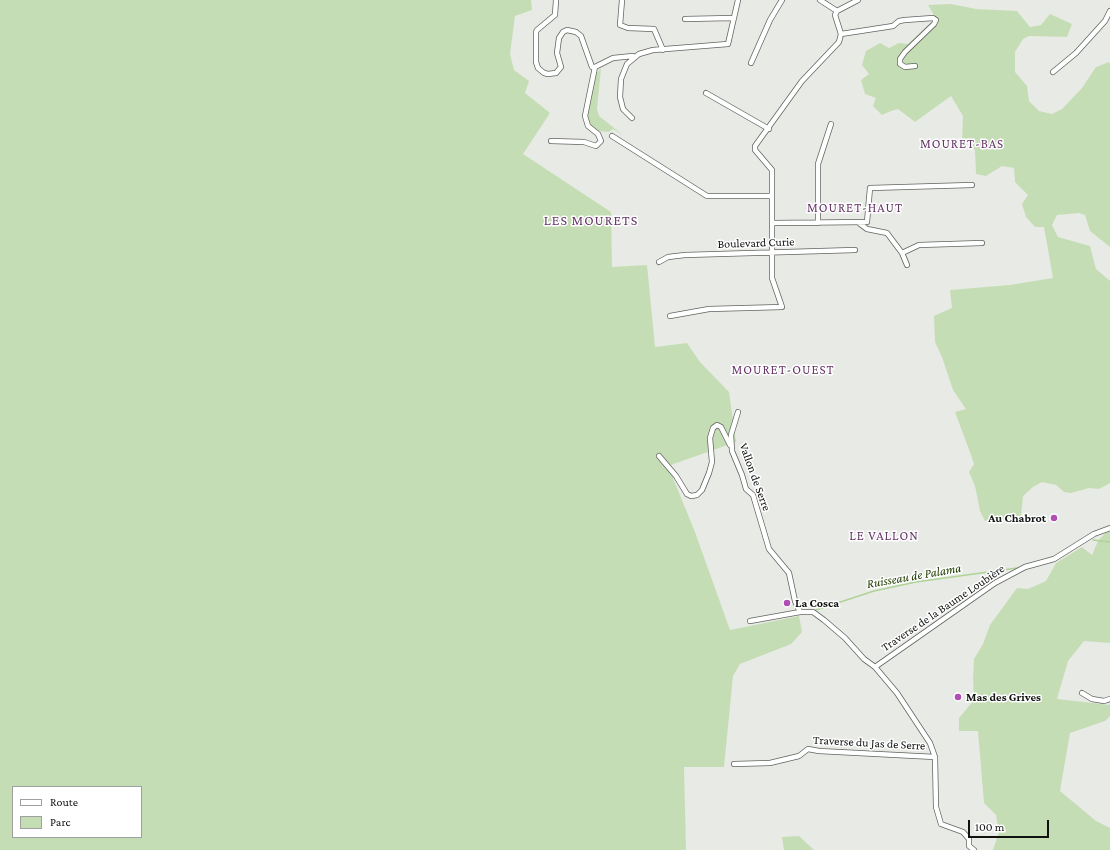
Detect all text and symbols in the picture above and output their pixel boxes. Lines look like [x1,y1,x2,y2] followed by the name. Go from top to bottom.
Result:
[920,136,1004,152] district label: MOURET-BAS
[807,200,903,216] district label: MOURET-HAUT
[544,213,638,229] district label: LES MOURETS
[717,234,795,252] street label: Boulevard Curie
[731,362,835,378] district label: MOURET-OUEST
[736,441,774,513] street label: Vallon de Serre
[988,511,1046,525] place label: Au Chabrot
[1049,513,1059,523] marker: Au Chabrot
[849,528,919,544] district label: LE VALLON
[865,560,963,592] water label: Ruisseau de Palama
[879,561,1007,655] street label: Traverse de la Baume Loubière
[795,596,839,610] place label: La Cosca
[782,598,792,608] marker: La Cosca
[966,690,1041,704] place label: Mas des Grives
[953,692,963,702] marker: Mas des Grives
[812,733,926,753] street label: Traverse du Jas de Serre
[12,786,142,838] legend
[50,795,78,809] text: Route
[970,812,1051,838] scale bar
[50,815,70,829] text: Parc
[975,820,1004,834] text: 100 m

